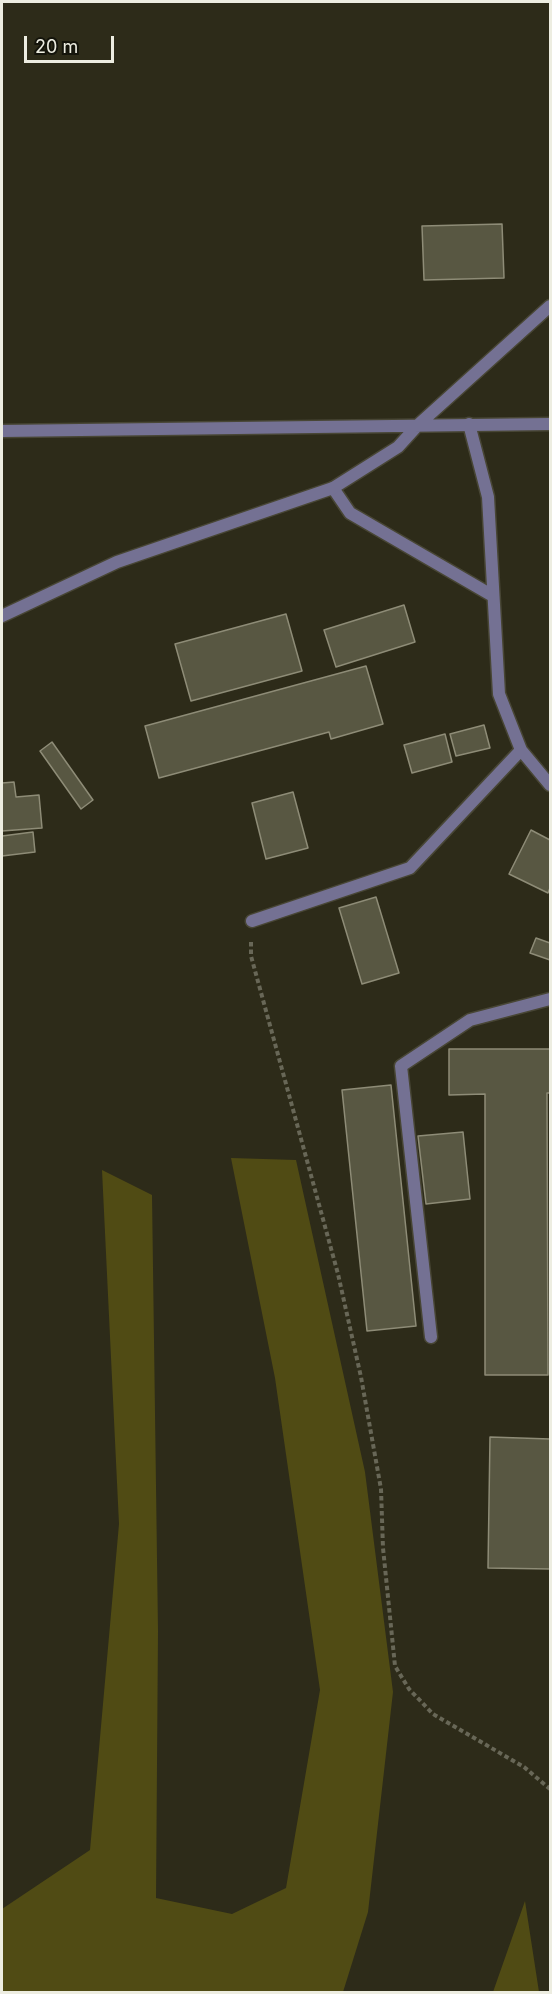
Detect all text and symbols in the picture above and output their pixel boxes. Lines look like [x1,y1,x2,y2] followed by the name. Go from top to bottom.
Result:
[27,24,117,62] scale bar
[35,36,78,57] text: 20 m

